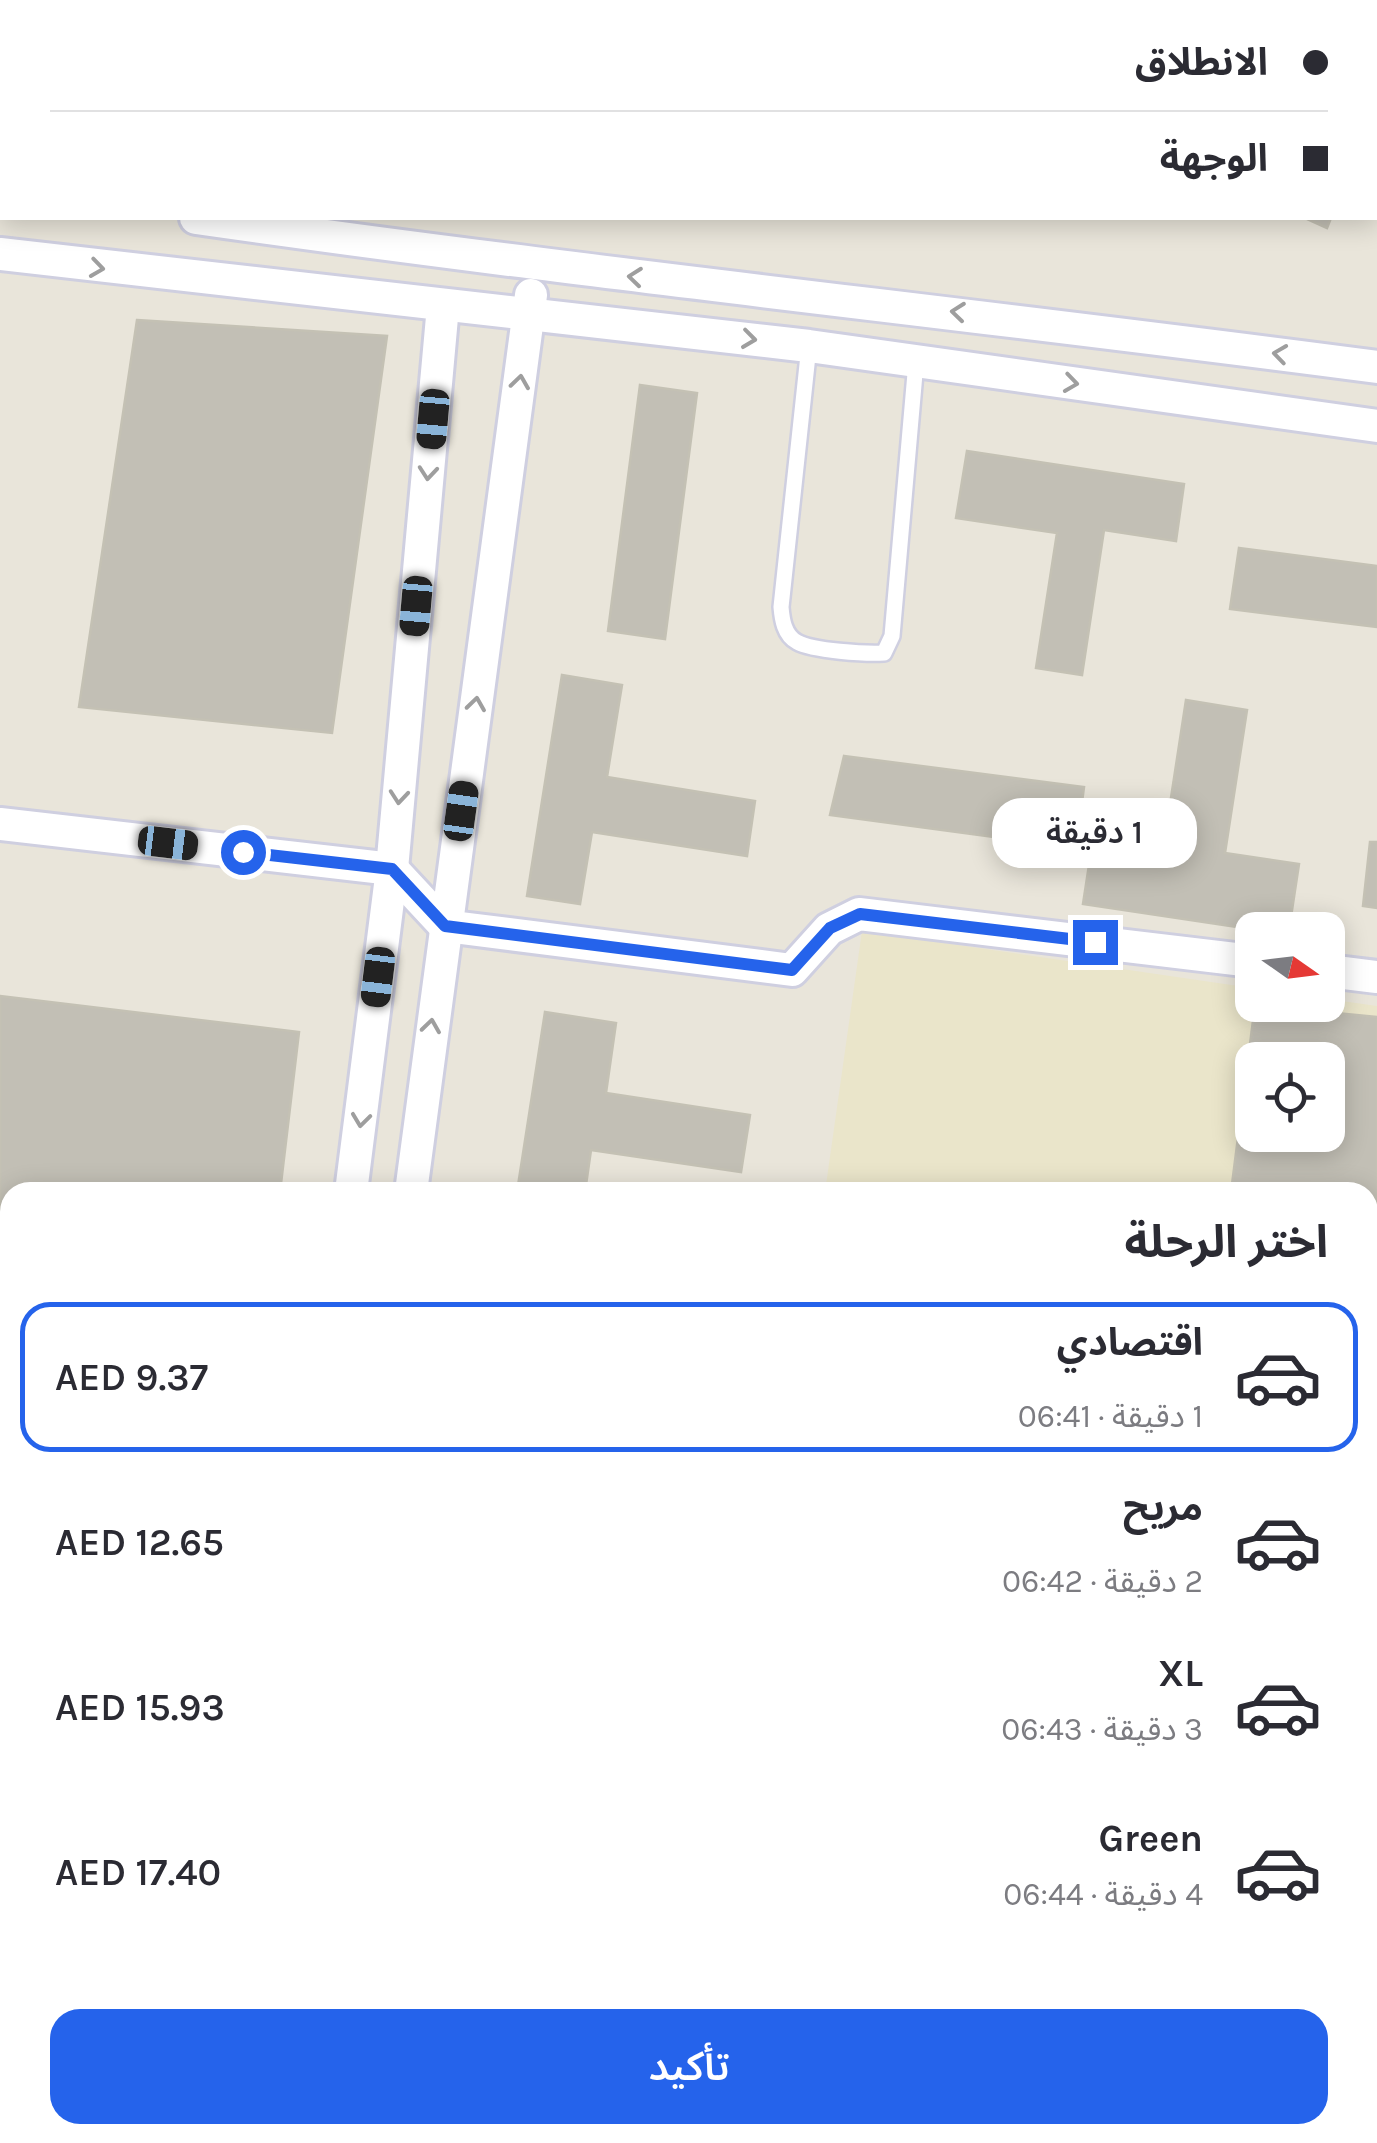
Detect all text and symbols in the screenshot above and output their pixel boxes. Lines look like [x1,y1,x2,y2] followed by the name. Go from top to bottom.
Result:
[1135,40,1268,85] text: الانطلاق
[1160,136,1268,181] text: الوجهة
[88,256,105,277] one-way arrow
[627,267,643,288] one-way arrow
[950,302,966,323] one-way arrow
[741,328,757,349] one-way arrow
[1272,345,1289,366] one-way arrow
[1062,372,1079,393] one-way arrow
[509,374,530,391] one-way arrow
[415,388,451,450] car
[417,466,439,482] one-way arrow
[398,575,434,637] car
[464,696,485,713] one-way arrow
[442,779,480,843] car
[388,789,410,805] one-way arrow
[992,797,1198,867] callout: 1 دقيقة
[1046,814,1143,851] text: 1 دقيقة
[136,824,200,862] car
[221,830,266,875] route start
[1235,912,1345,1022] north arrow
[1235,912,1345,1152] map controls
[1073,920,1118,965] route end
[359,945,397,1009] car
[420,1018,441,1035] one-way arrow
[1235,1042,1345,1152] button: locate
[351,1111,372,1128] one-way arrow
[1124,1216,1328,1268] text: اختر الرحلة
[1057,1320,1203,1365] text: اقتصادي
[1233,1332,1323,1422] icon: car
[55,1355,208,1400] text: AED 9.37
[1018,1398,1203,1435] text: 1 دقيقة · 06:41
[1123,1485,1203,1530] text: مريح
[1233,1497,1323,1587] icon: car
[55,1520,224,1565] text: AED 12.65
[1002,1563,1203,1600] text: 2 دقيقة · 06:42
[1158,1651,1203,1696] text: XL
[1233,1662,1323,1752] icon: car
[55,1685,225,1730] text: AED 15.93
[1001,1711,1203,1748] text: 3 دقيقة · 06:43
[1098,1816,1203,1861] text: Green
[1233,1827,1323,1917] icon: car
[55,1850,221,1895] text: AED 17.40
[1003,1876,1203,1913] text: 4 دقيقة · 06:44
[50,2009,1328,2124] button: تأكيد

